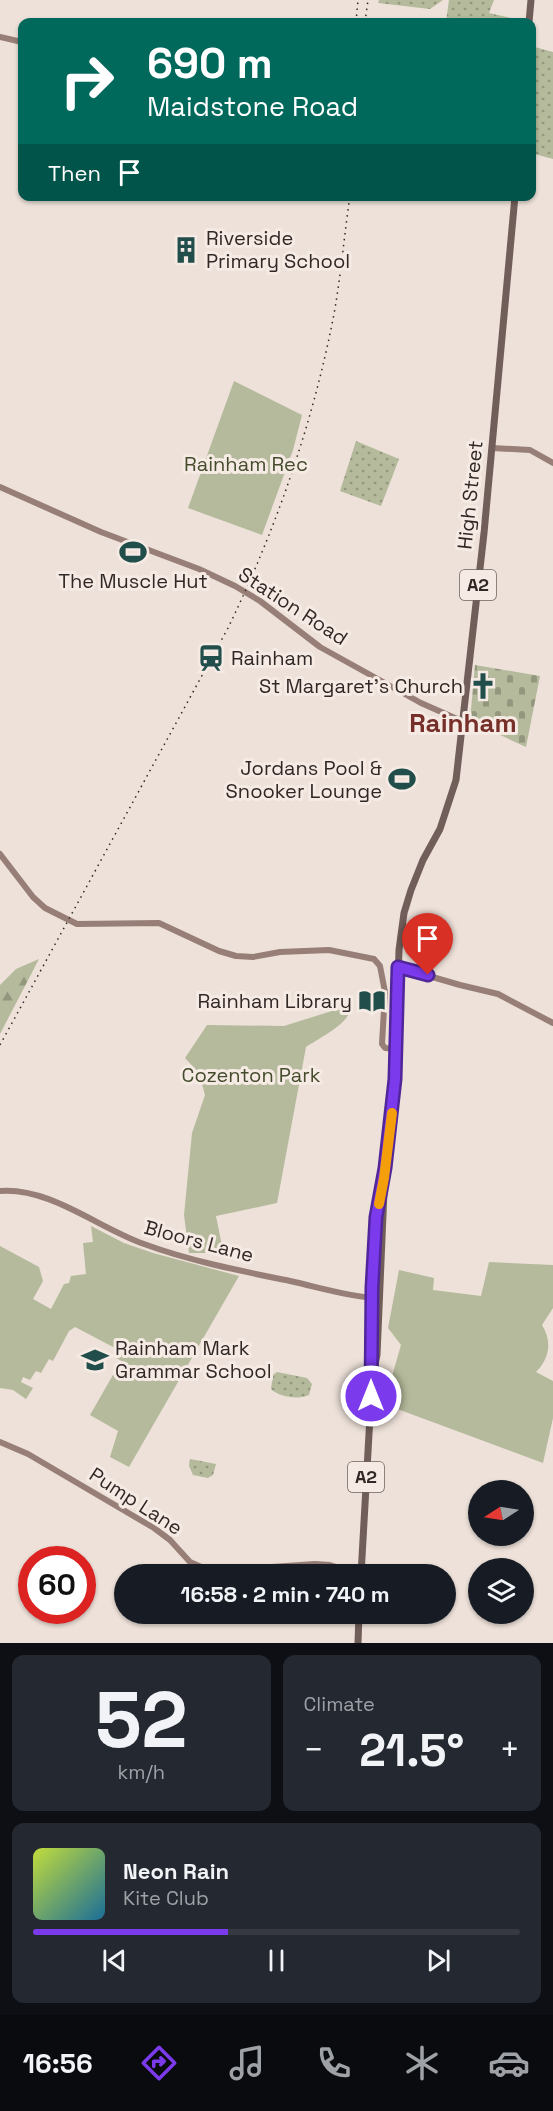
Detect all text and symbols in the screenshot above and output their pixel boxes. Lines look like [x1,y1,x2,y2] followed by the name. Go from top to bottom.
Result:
[147,37,273,90] text: 690 m
[48,42,126,120] icon: right
[147,89,358,124] text: Maidstone Road
[113,156,146,189] icon: arrive
[48,159,101,187] text: Then
[206,225,350,274] place label: Riverside Primary School
[171,235,201,265] building icon: Riverside Primary School
[451,439,489,551] street label: High Street
[184,451,308,477] park label: Rainham Rec
[118,537,148,567] sports icon: The Muscle Hut
[233,561,353,651] street label: Station Road
[58,568,208,594] place label: The Muscle Hut
[460,570,496,600] road number: A2
[196,643,226,673] station icon: Rainham
[231,645,313,671] place label: Rainham
[468,671,498,701] church icon: St Margaret's Church
[259,673,463,699] place label: St Margaret's Church
[409,706,517,740] district label: Rainham
[226,755,382,804] place label: Jordans Pool & Snooker Lounge
[387,764,417,794] sports icon: Jordans Pool & Snooker Lounge
[402,913,453,975] pin
[411,922,444,955] icon: arrive
[357,986,387,1016] library icon: Rainham Library
[197,988,352,1014] place label: Rainham Library
[182,1062,321,1088] park label: Cozenton Park
[141,1214,257,1268] street label: Bloors Lane
[115,1335,272,1384] place label: Rainham Mark Grammar School
[80,1345,110,1375] school or university icon: Rainham Mark Grammar School
[339,1364,403,1428] position arrow
[84,1461,188,1541] street label: Pump Lane
[348,1462,384,1492] road number: A2
[468,1480,534,1546] north arrow
[468,1480,534,1624] map controls
[18,1546,96,1624] speed limit sign: 60
[468,1558,534,1624] button: layers
[180,1580,390,1608] text: 16:58 · 2 min · 740 m
[95,1670,188,1770] text: 52
[304,1691,375,1717] text: Climate
[359,1722,464,1779] text: 21.5°
[304,1729,324,1771] text: −
[500,1729,520,1771] text: +
[117,1759,165,1785] text: km/h
[123,1857,229,1885] text: Neon Rain
[123,1885,209,1911] text: Kite Club
[98,1944,131,1977] icon: previous
[260,1944,293,1977] icon: pause
[422,1944,455,1977] icon: next
[138,2042,180,2084] icon: directions
[226,2042,268,2084] icon: music
[313,2042,355,2084] icon: phone
[401,2042,443,2084] icon: climate
[488,2042,530,2084] icon: car
[23,2046,93,2081] text: 16:56

